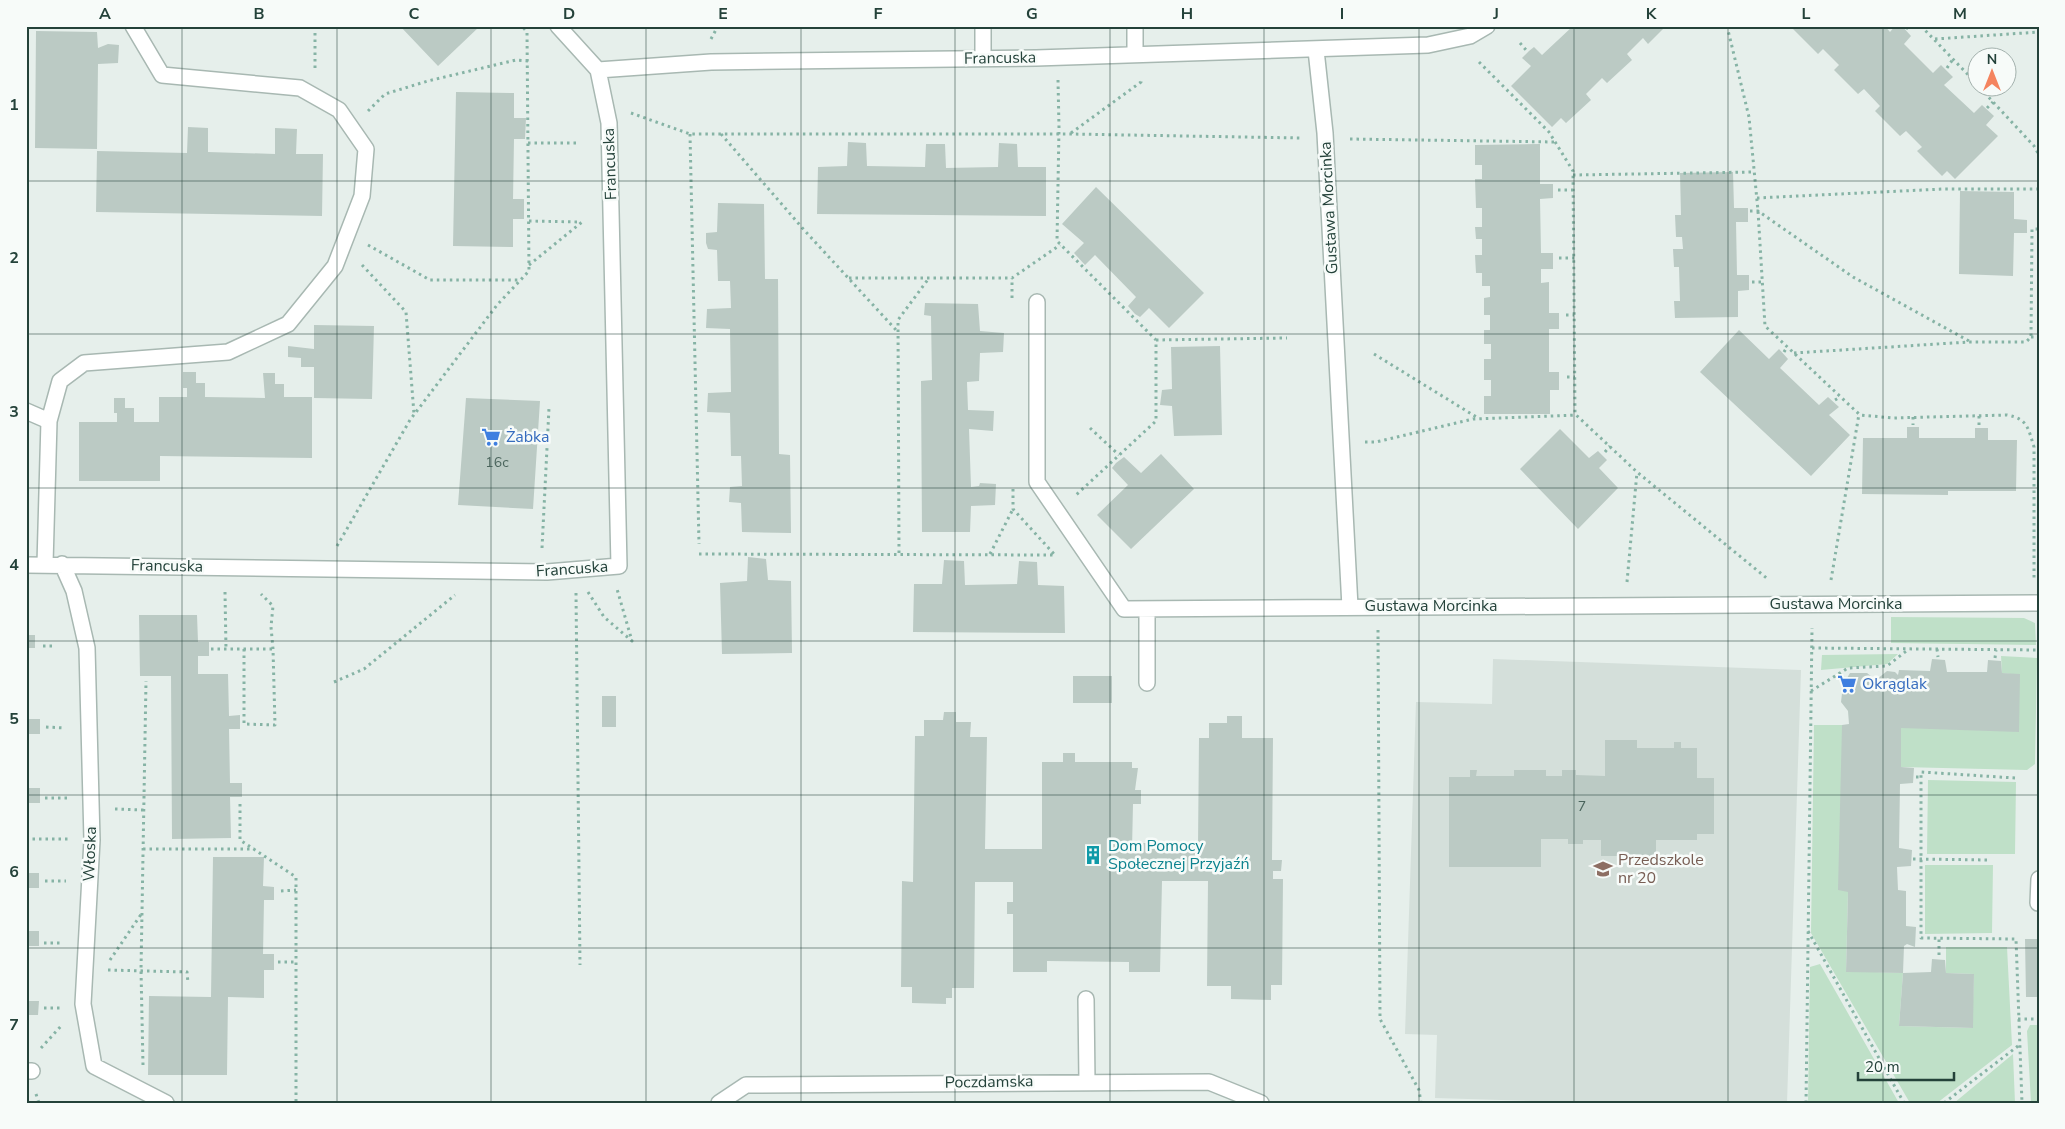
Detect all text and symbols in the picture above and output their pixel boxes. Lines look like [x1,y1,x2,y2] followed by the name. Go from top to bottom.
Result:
[99,3,111,25] text: A
[253,3,265,25] text: B
[409,3,420,25] text: C
[563,3,575,25] text: D
[718,3,728,25] text: E
[874,3,883,25] text: F
[1026,3,1038,25] text: G
[1181,3,1193,25] text: H
[1340,3,1344,25] text: I
[1492,3,1499,25] text: J
[1646,3,1658,25] text: K
[1802,3,1811,25] text: L
[1953,3,1967,25] text: M
[964,46,1036,70] street label: Francuska
[1968,48,2018,98] north arrow
[1987,50,1997,69] text: N
[9,94,19,116] text: 1
[598,127,622,201] street label: Francuska
[1315,141,1343,275] street label: Gustawa Morcinka
[9,247,19,269] text: 2
[9,401,19,423] text: 3
[480,426,502,448] supermarket icon: Żabka
[506,426,549,448] place label: Żabka
[485,453,509,472] house number: 16c
[9,554,19,576] text: 4
[131,554,203,578] street label: Francuska
[535,556,609,582] street label: Francuska
[1770,593,1902,615] street label: Gustawa Morcinka
[1365,595,1497,617] street label: Gustawa Morcinka
[1836,673,1858,695] supermarket icon: Okrąglak
[1862,673,1928,695] place label: Okrąglak
[9,708,19,730] text: 5
[1578,797,1586,816] house number: 7
[78,826,102,882] street label: Włoska
[1108,835,1250,875] place label: Dom Pomocy Społecznej Przyjaźń
[1082,844,1104,866] building icon: Dom Pomocy Społecznej Przyjaźń
[1618,849,1704,889] place label: Przedszkole nr 20
[1592,858,1614,880] school or university icon: Przedszkole nr 20
[9,861,19,883] text: 6
[9,1014,19,1036] text: 7
[1858,1049,1954,1081] scale bar
[1865,1057,1900,1077] text: 20 m
[944,1070,1034,1094] street label: Poczdamska

